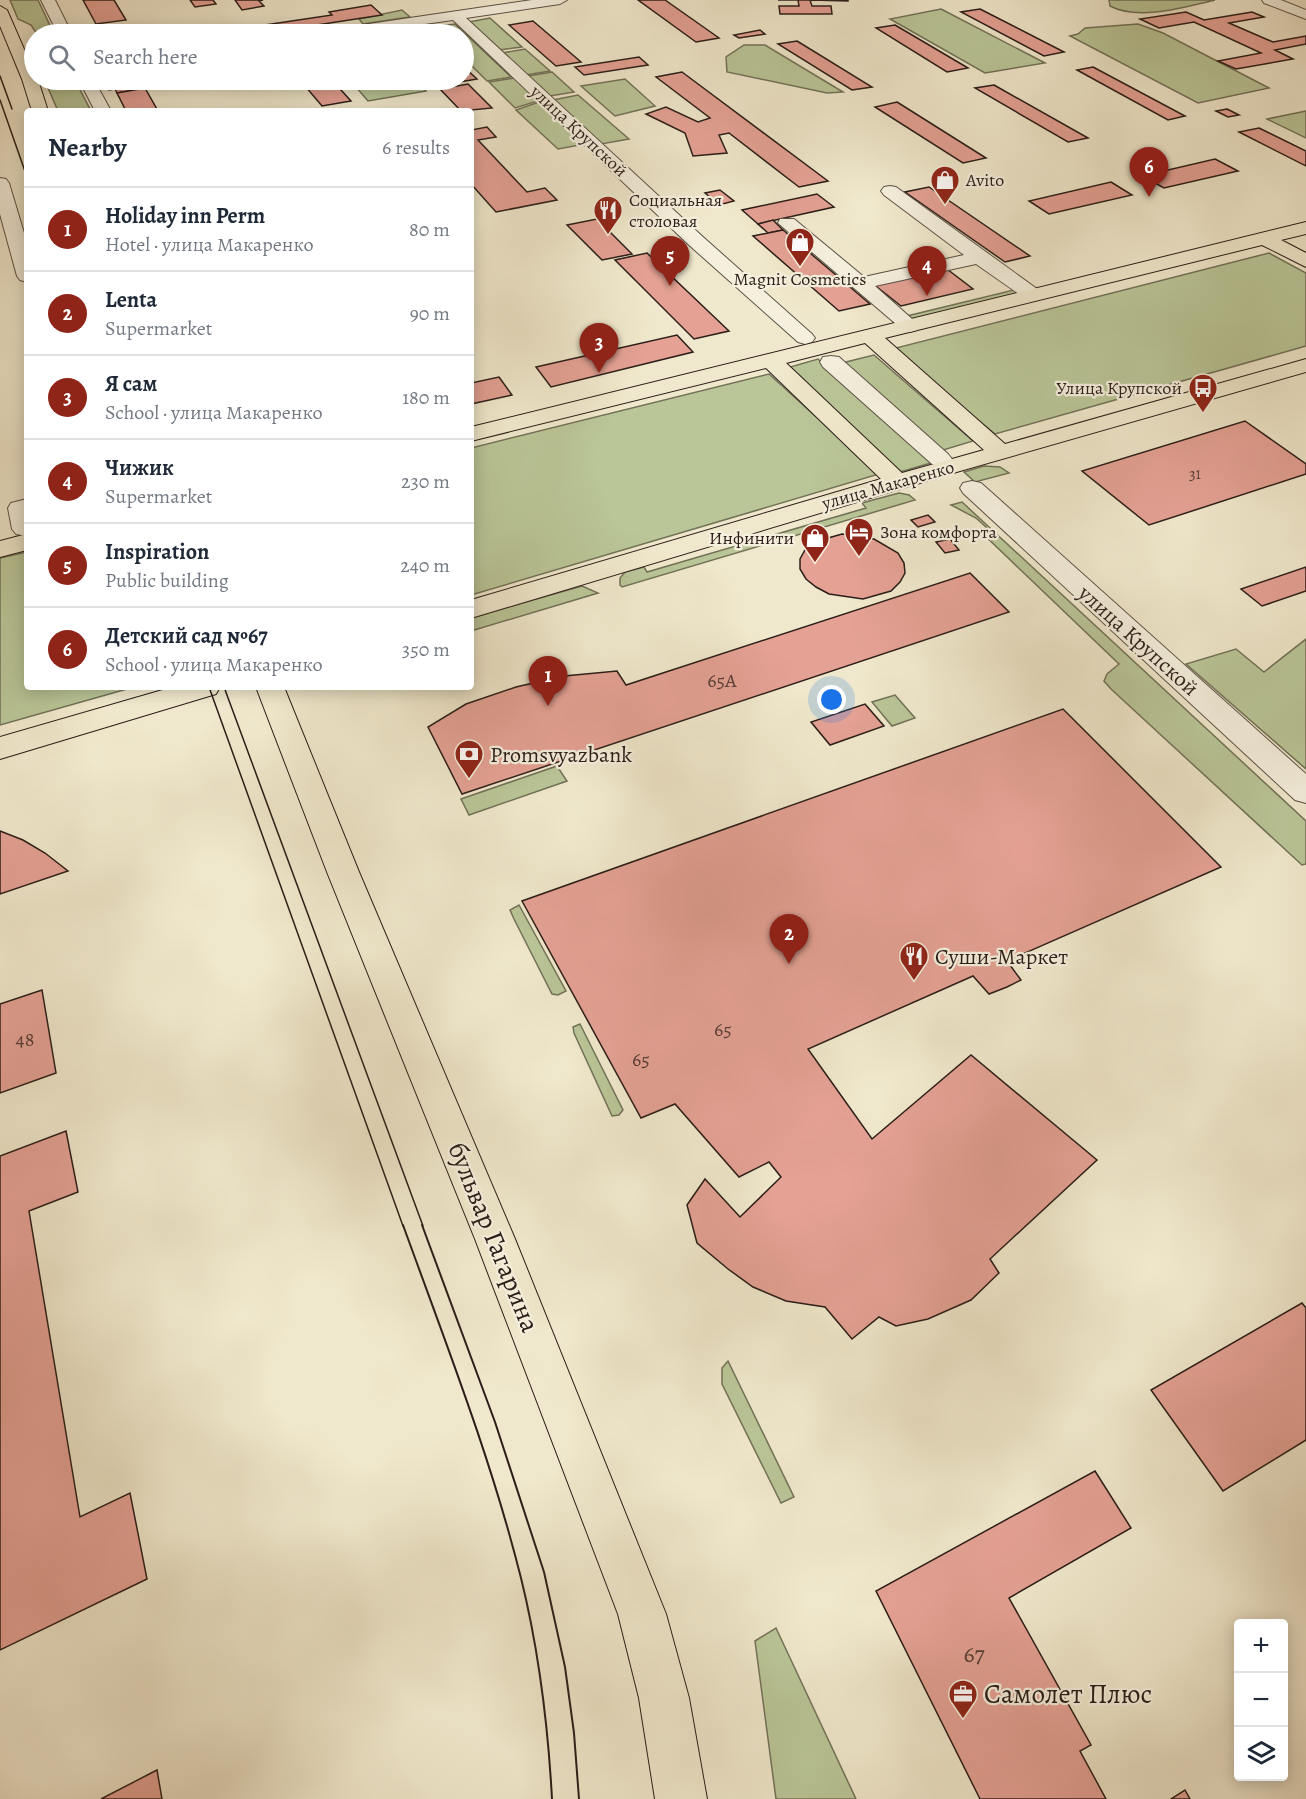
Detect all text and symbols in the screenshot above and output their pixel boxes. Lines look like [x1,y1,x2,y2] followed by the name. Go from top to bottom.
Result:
[24,24,474,90] search box
[45,41,78,74] icon: search
[93,42,198,72] text: Search here
[525,79,633,182] street label: улица Крупской
[48,130,127,165] text: Nearby
[382,134,450,161] text: 6 results
[1130,148,1168,197] pin: 6
[929,164,961,206] shop icon: Avito
[965,168,1004,192] place label: Avito
[629,188,722,233] place label: Социальная столовая
[592,194,624,236] restaurant icon: Социальная столовая
[105,201,265,231] text: Holiday inn Perm
[64,216,71,243] text: 1
[409,216,450,243] text: 80 m
[784,226,816,268] shop icon: Magnit Cosmetics
[105,231,314,258] text: Hotel · улица Макаренко
[650,236,690,286] pin: 5
[908,246,946,296] pin: 4
[734,267,866,291] place label: Magnit Cosmetics
[105,285,157,315] text: Lenta
[63,300,72,327] text: 2
[410,300,450,327] text: 90 m
[105,315,212,342] text: Supermarket
[580,324,618,373] pin: 3
[105,369,157,399] text: Я сам
[1187,372,1219,414] bus stop icon: Улица Крупской
[1056,376,1182,400] place label: Улица Крупской
[63,384,72,411] text: 3
[402,384,450,411] text: 180 m
[105,399,323,426] text: School · улица Макаренко
[105,453,174,483] text: Чижик
[818,455,957,516] street label: улица Макаренко
[1189,463,1202,485] house number: 31
[63,468,72,495] text: 4
[401,468,450,495] text: 230 m
[105,483,212,510] text: Supermarket
[843,516,875,558] hotel icon: Зона комфорта
[880,520,997,544] place label: Зона комфорта
[799,522,831,564] shop icon: Инфинити
[709,526,794,550] place label: Инфинити
[105,537,209,567] text: Inspiration
[63,552,72,579] text: 5
[400,552,450,579] text: 240 m
[105,567,229,594] text: Public building
[1071,578,1205,703] street label: улица Крупской
[105,621,268,651] text: Детский сад №67
[63,636,72,663] text: 6
[402,636,450,663] text: 350 m
[105,651,323,678] text: School · улица Макаренко
[528,656,568,706] pin: 1
[707,667,737,694] house number: 65А
[817,685,846,714] your location
[453,738,485,780] bank icon: Promsvyazbank
[490,740,632,770] place label: Promsvyazbank
[770,914,808,964] pin: 2
[898,940,930,982] restaurant icon: Суши-Маркет
[935,942,1068,972] place label: Суши-Маркет
[714,1016,732,1043] house number: 65
[16,1026,34,1053] house number: 48
[632,1046,650,1073] house number: 65
[439,1137,549,1338] street label: бульвар Гагарина
[1234,1619,1288,1781] map controls
[1234,1619,1288,1673] button: +
[963,1638,986,1670] house number: 67
[1234,1673,1288,1727] button: −
[984,1676,1152,1712] place label: Самолет Плюс
[947,1678,979,1720] office icon: Самолет Плюс
[1234,1727,1288,1781] button: layers

